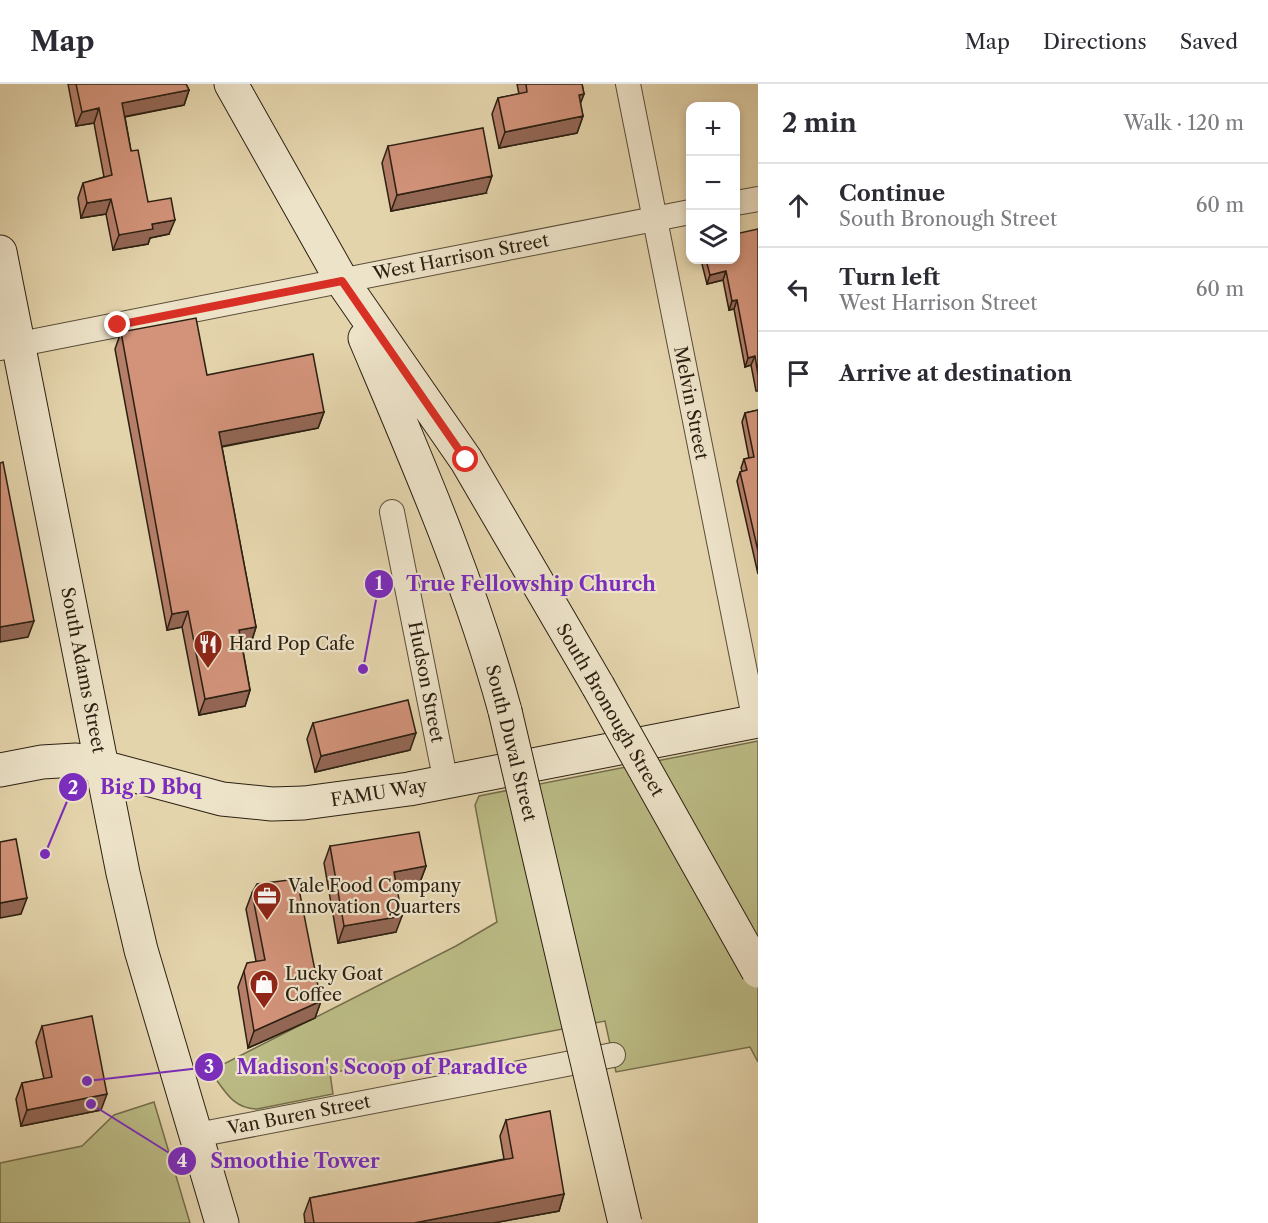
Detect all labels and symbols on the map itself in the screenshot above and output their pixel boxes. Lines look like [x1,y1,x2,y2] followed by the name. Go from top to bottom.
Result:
[370,229,551,285] street label: West Harrison Street
[104,311,130,337] route end
[669,344,713,462] street label: Melvin Street
[452,446,478,472] route start
[364,565,668,603] callout: True Fellowship Church
[406,572,656,596] text: True Fellowship Church
[375,573,383,595] text: 1
[56,585,110,755] street label: South Adams Street
[403,619,449,745] street label: Hudson Street
[551,620,669,801] street label: South Bronough Street
[192,628,224,670] restaurant icon: Hard Pop Cafe
[229,633,355,655] place label: Hard Pop Cafe
[481,662,541,824] street label: South Duval Street
[58,768,214,806] callout: Big D Bbq
[329,774,430,811] street label: FAMU Way
[100,775,203,799] text: Big D Bbq
[68,777,78,799] text: 2
[287,875,462,918] place label: Vale Food Company Innovation Quarters
[251,880,283,922] office icon: Vale Food Company Innovation Quarters
[285,963,384,1006] place label: Lucky Goat Coffee
[248,968,280,1010] shop icon: Lucky Goat Coffee
[194,1048,539,1086] callout: Madison's Scoop of ParadIce
[237,1055,528,1079] text: Madison's Scoop of ParadIce
[204,1056,214,1078] text: 3
[225,1090,373,1140] street label: Van Buren Street
[167,1142,392,1180] callout: Smoothie Tower
[210,1149,380,1173] text: Smoothie Tower
[177,1150,187,1172] text: 4

